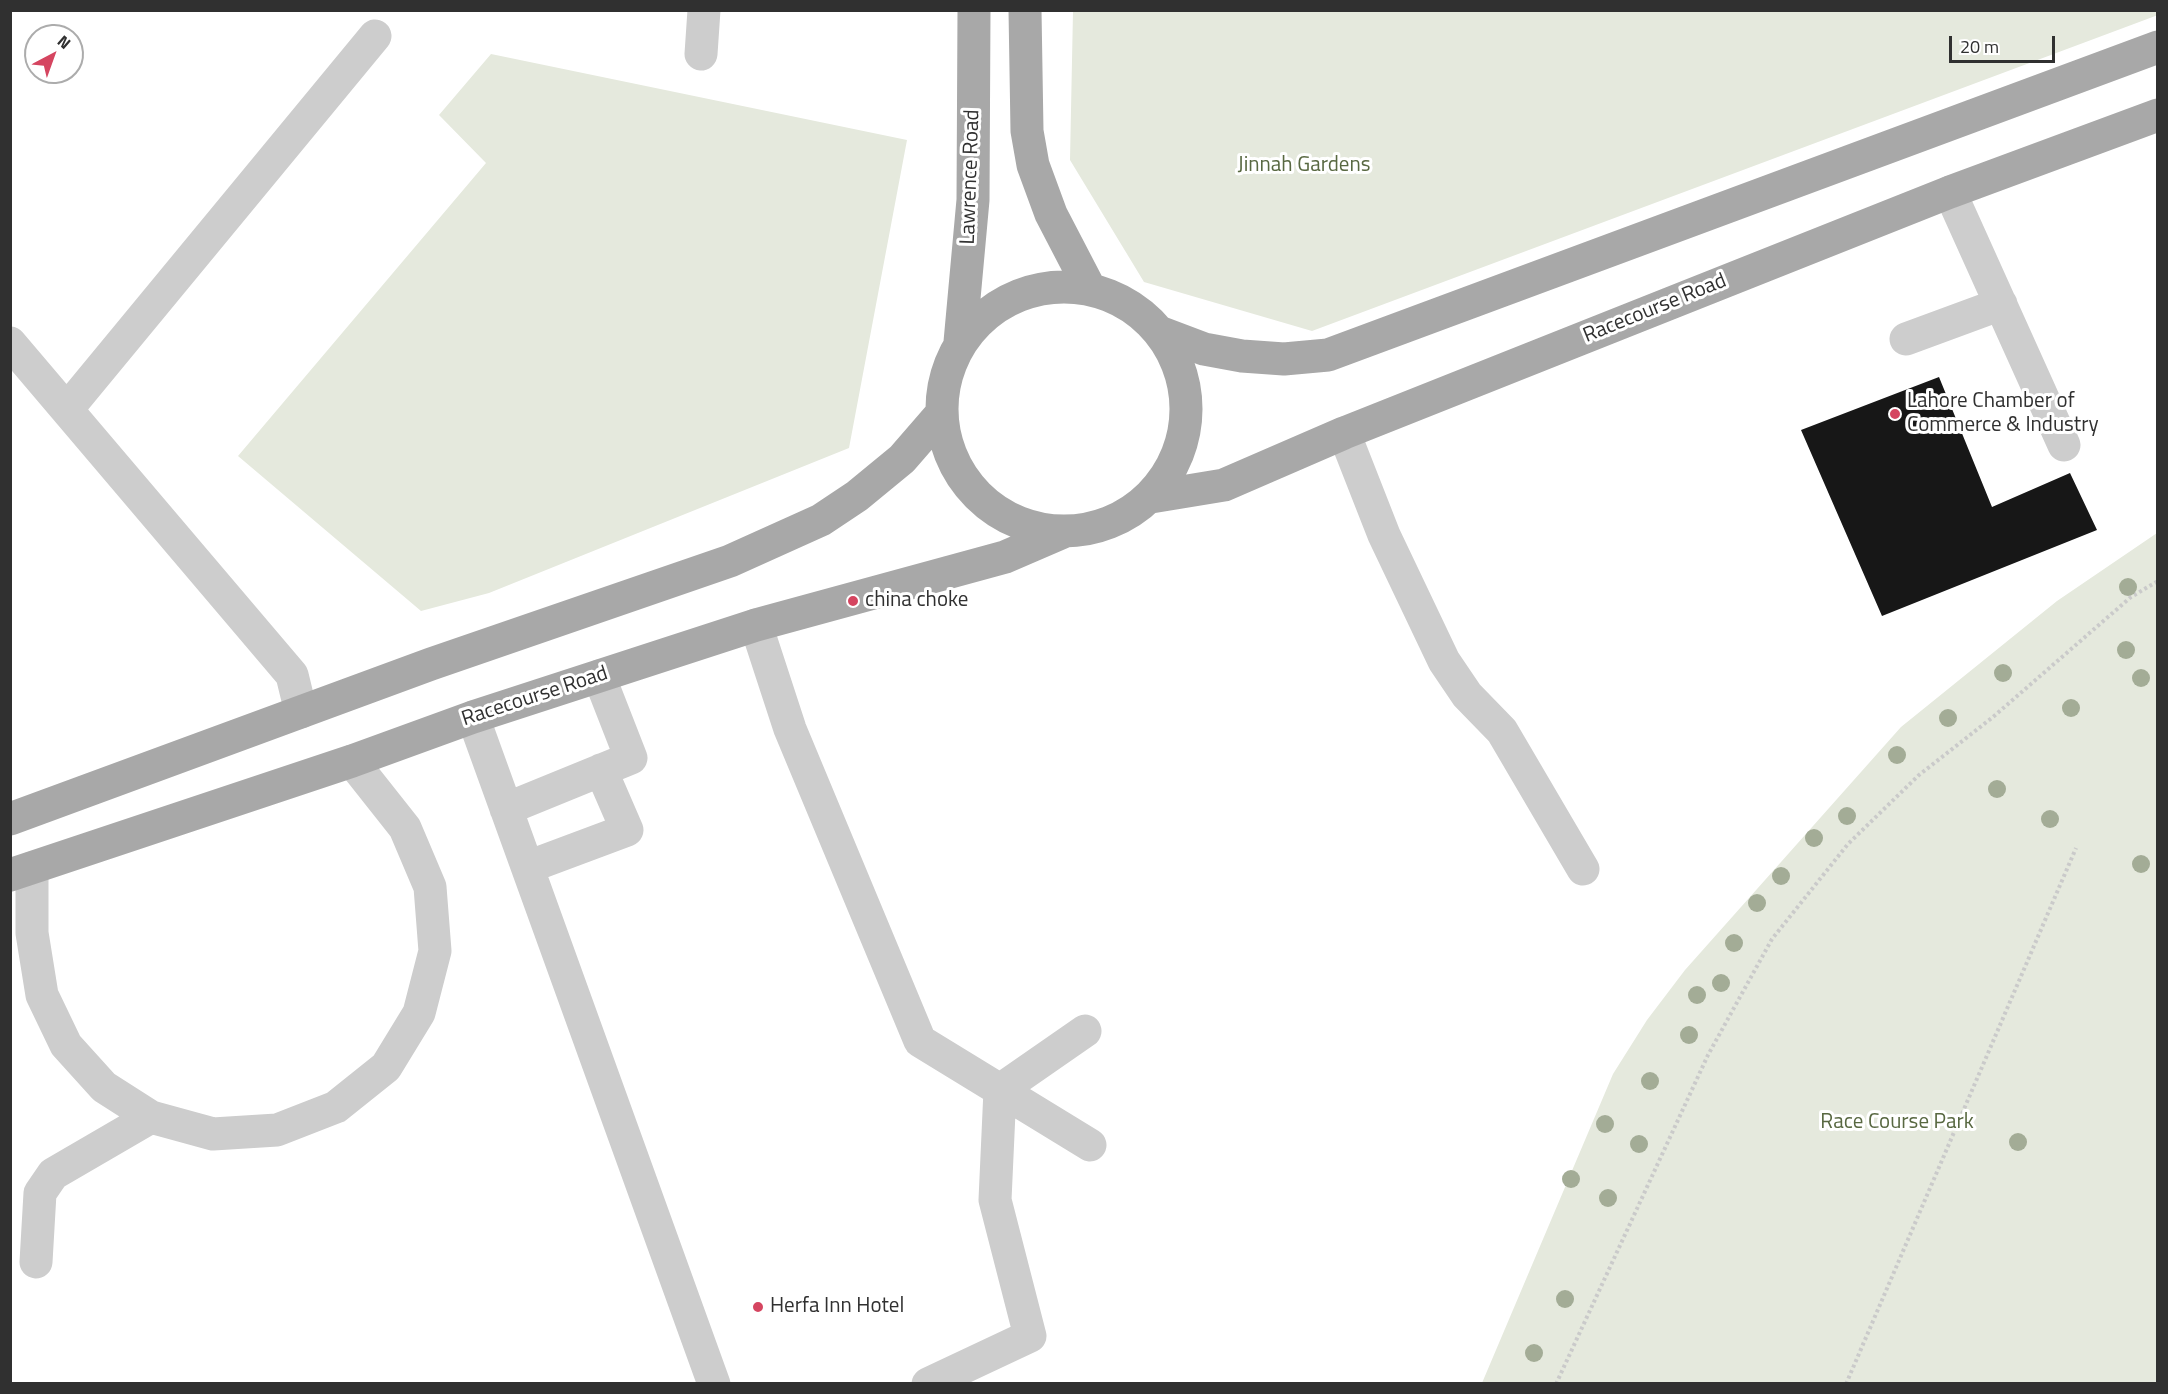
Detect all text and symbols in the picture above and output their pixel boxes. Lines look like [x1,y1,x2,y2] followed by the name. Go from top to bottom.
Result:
[24,24,84,84] north arrow
[1952,24,2058,62] scale bar
[52,29,77,55] text: N
[1960,33,1999,60] text: 20 m
[956,109,986,245] street label: Lawrence Road
[1238,153,1370,179] park label: Jinnah Gardens
[1580,269,1730,349] street label: Racecourse Road
[1907,389,2099,439] place label: Lahore Chamber of Commerce & Industry
[1888,407,1902,421] marker: Lahore Chamber of Commerce & Industry
[865,588,968,614] place label: china choke
[846,594,860,608] marker: china choke
[459,662,611,732] street label: Racecourse Road
[1820,1110,1974,1136] park label: Race Course Park
[770,1294,904,1320] place label: Herfa Inn Hotel
[751,1300,765,1314] marker: Herfa Inn Hotel

